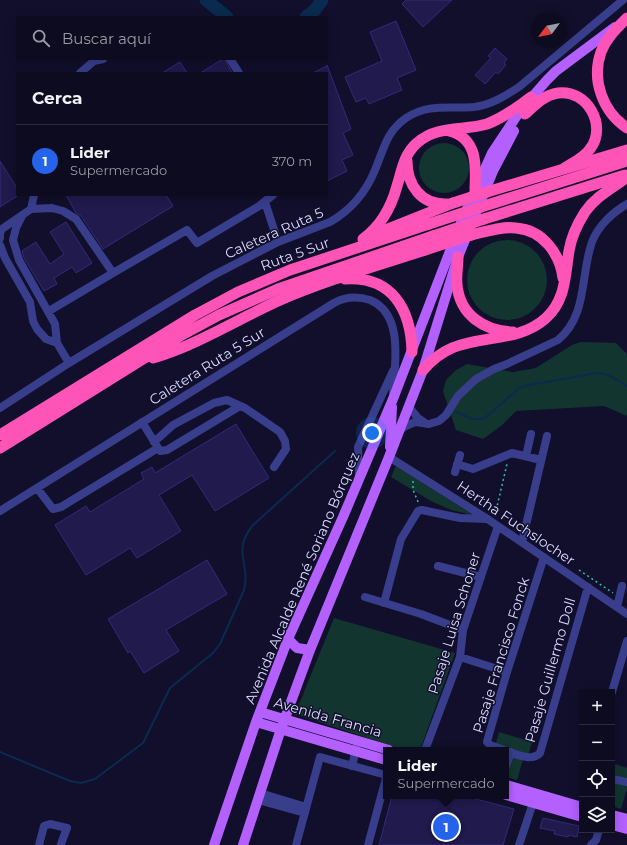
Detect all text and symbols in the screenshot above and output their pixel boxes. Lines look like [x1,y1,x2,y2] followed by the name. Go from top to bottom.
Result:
[531,12,567,48] north arrow
[16,16,328,60] search box
[30,27,52,49] icon: search
[62,29,151,48] text: Buscar aquí
[32,88,82,108] text: Cerca
[70,143,110,162] text: Lider
[42,153,48,169] text: 1
[272,153,312,169] text: 370 m
[70,162,167,178] text: Supermercado
[222,203,326,263] street label: Caletera Ruta 5
[258,233,332,275] street label: Ruta 5 Sur
[146,323,269,409] street label: Caletera Ruta 5 Sur
[362,423,382,443] your location
[241,449,363,707] street label: Avenida Alcalde René Soriano Bórquez
[453,477,579,569] street label: Hertha Fuchslocher
[424,550,484,696] street label: Pasaje Luisa Schoner
[469,574,534,735] street label: Pasaje Francisco Fonck
[521,596,579,744] street label: Pasaje Guillermo Doll
[579,689,615,833] map controls
[579,689,615,725] button: +
[272,693,384,741] street label: Avenida Francia
[579,725,615,761] button: −
[383,747,509,799] popup
[397,756,437,775] text: Lider
[579,761,615,797] button: locate
[397,775,495,791] text: Supermercado
[579,797,615,833] button: layers
[433,812,459,842] pin: 1

